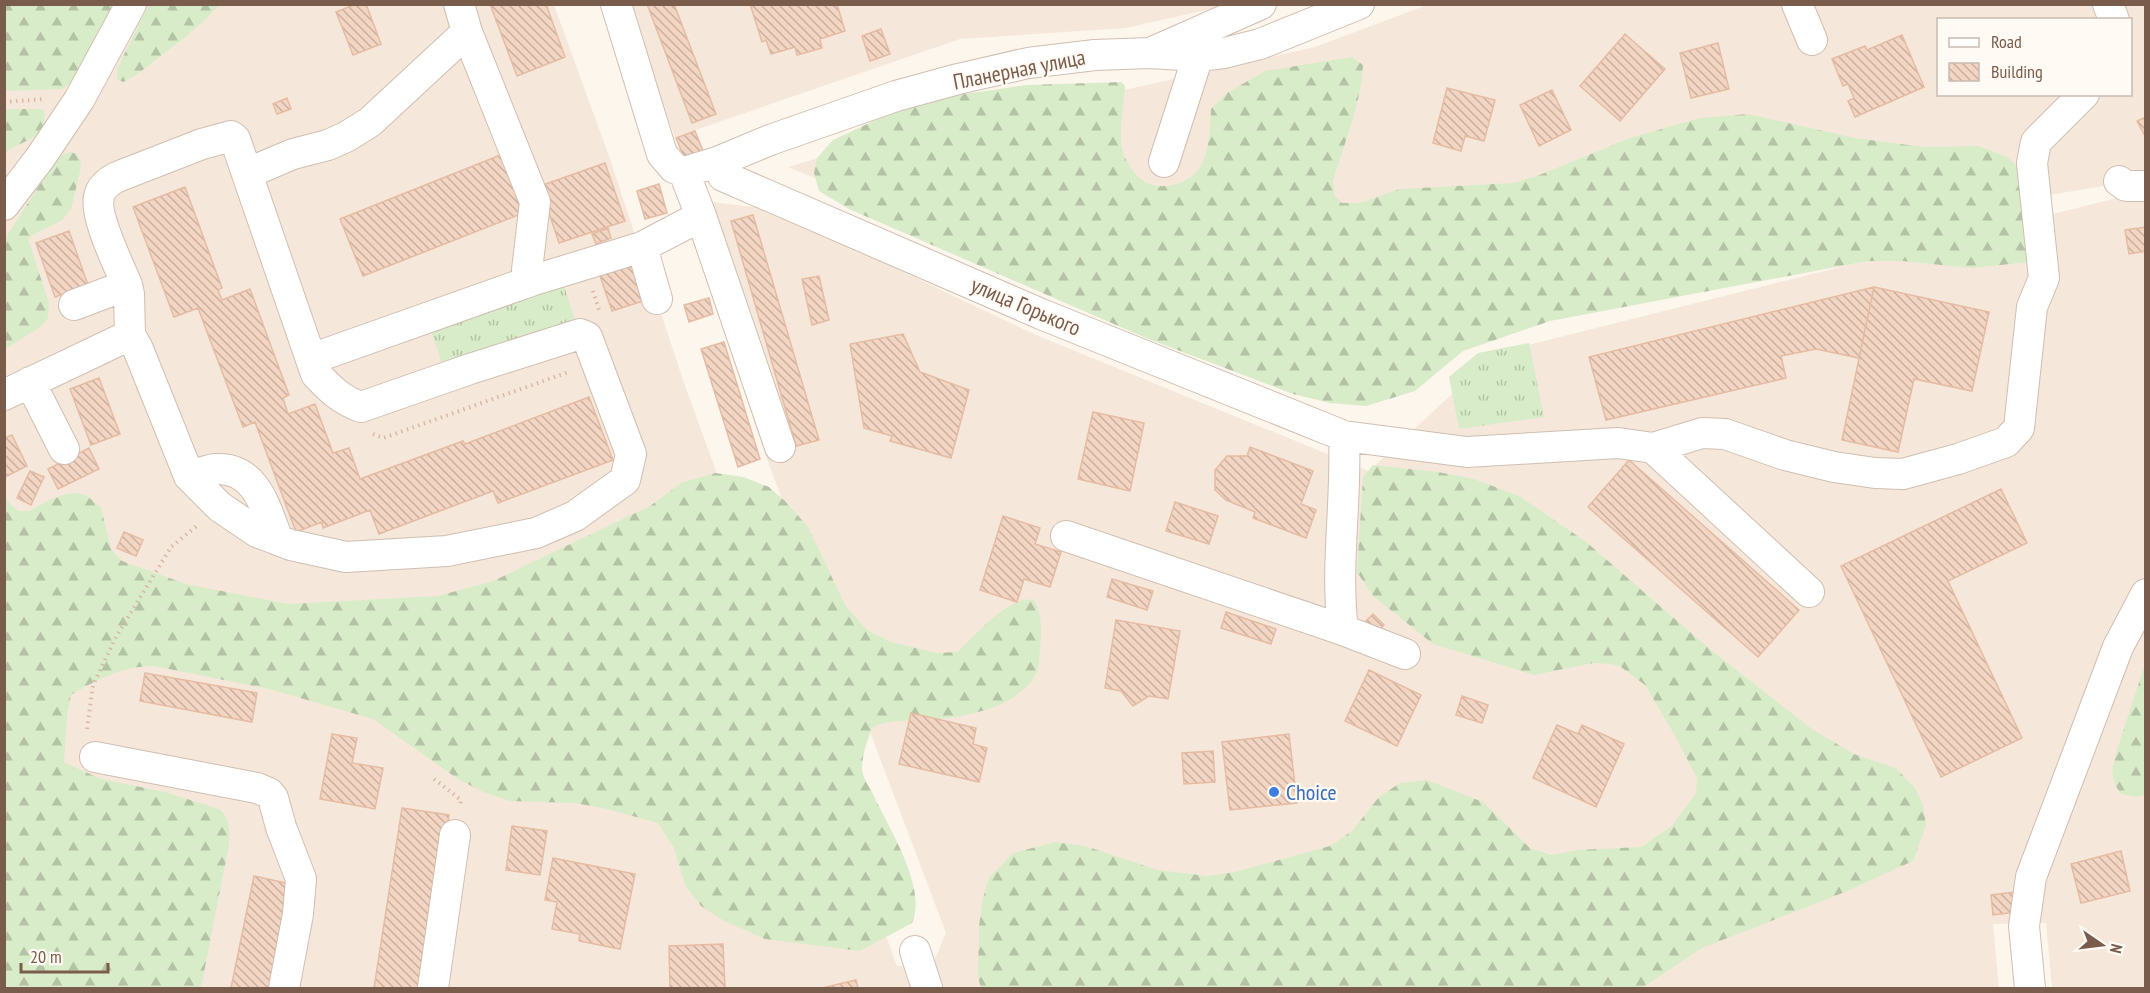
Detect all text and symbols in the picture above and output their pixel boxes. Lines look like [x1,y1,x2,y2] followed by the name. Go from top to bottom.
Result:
[1937,18,2132,96] legend
[1991,30,2022,53] text: Road
[951,42,1087,96] street label: Планерная улица
[1991,60,2043,83] text: Building
[967,270,1085,342] street label: улица Горького
[1286,778,1337,806] place label: Choice
[1267,785,1281,799] marker: Choice
[2072,915,2132,975] north arrow
[21,936,108,974] scale bar
[2106,942,2127,955] text: N
[30,945,62,968] text: 20 m

